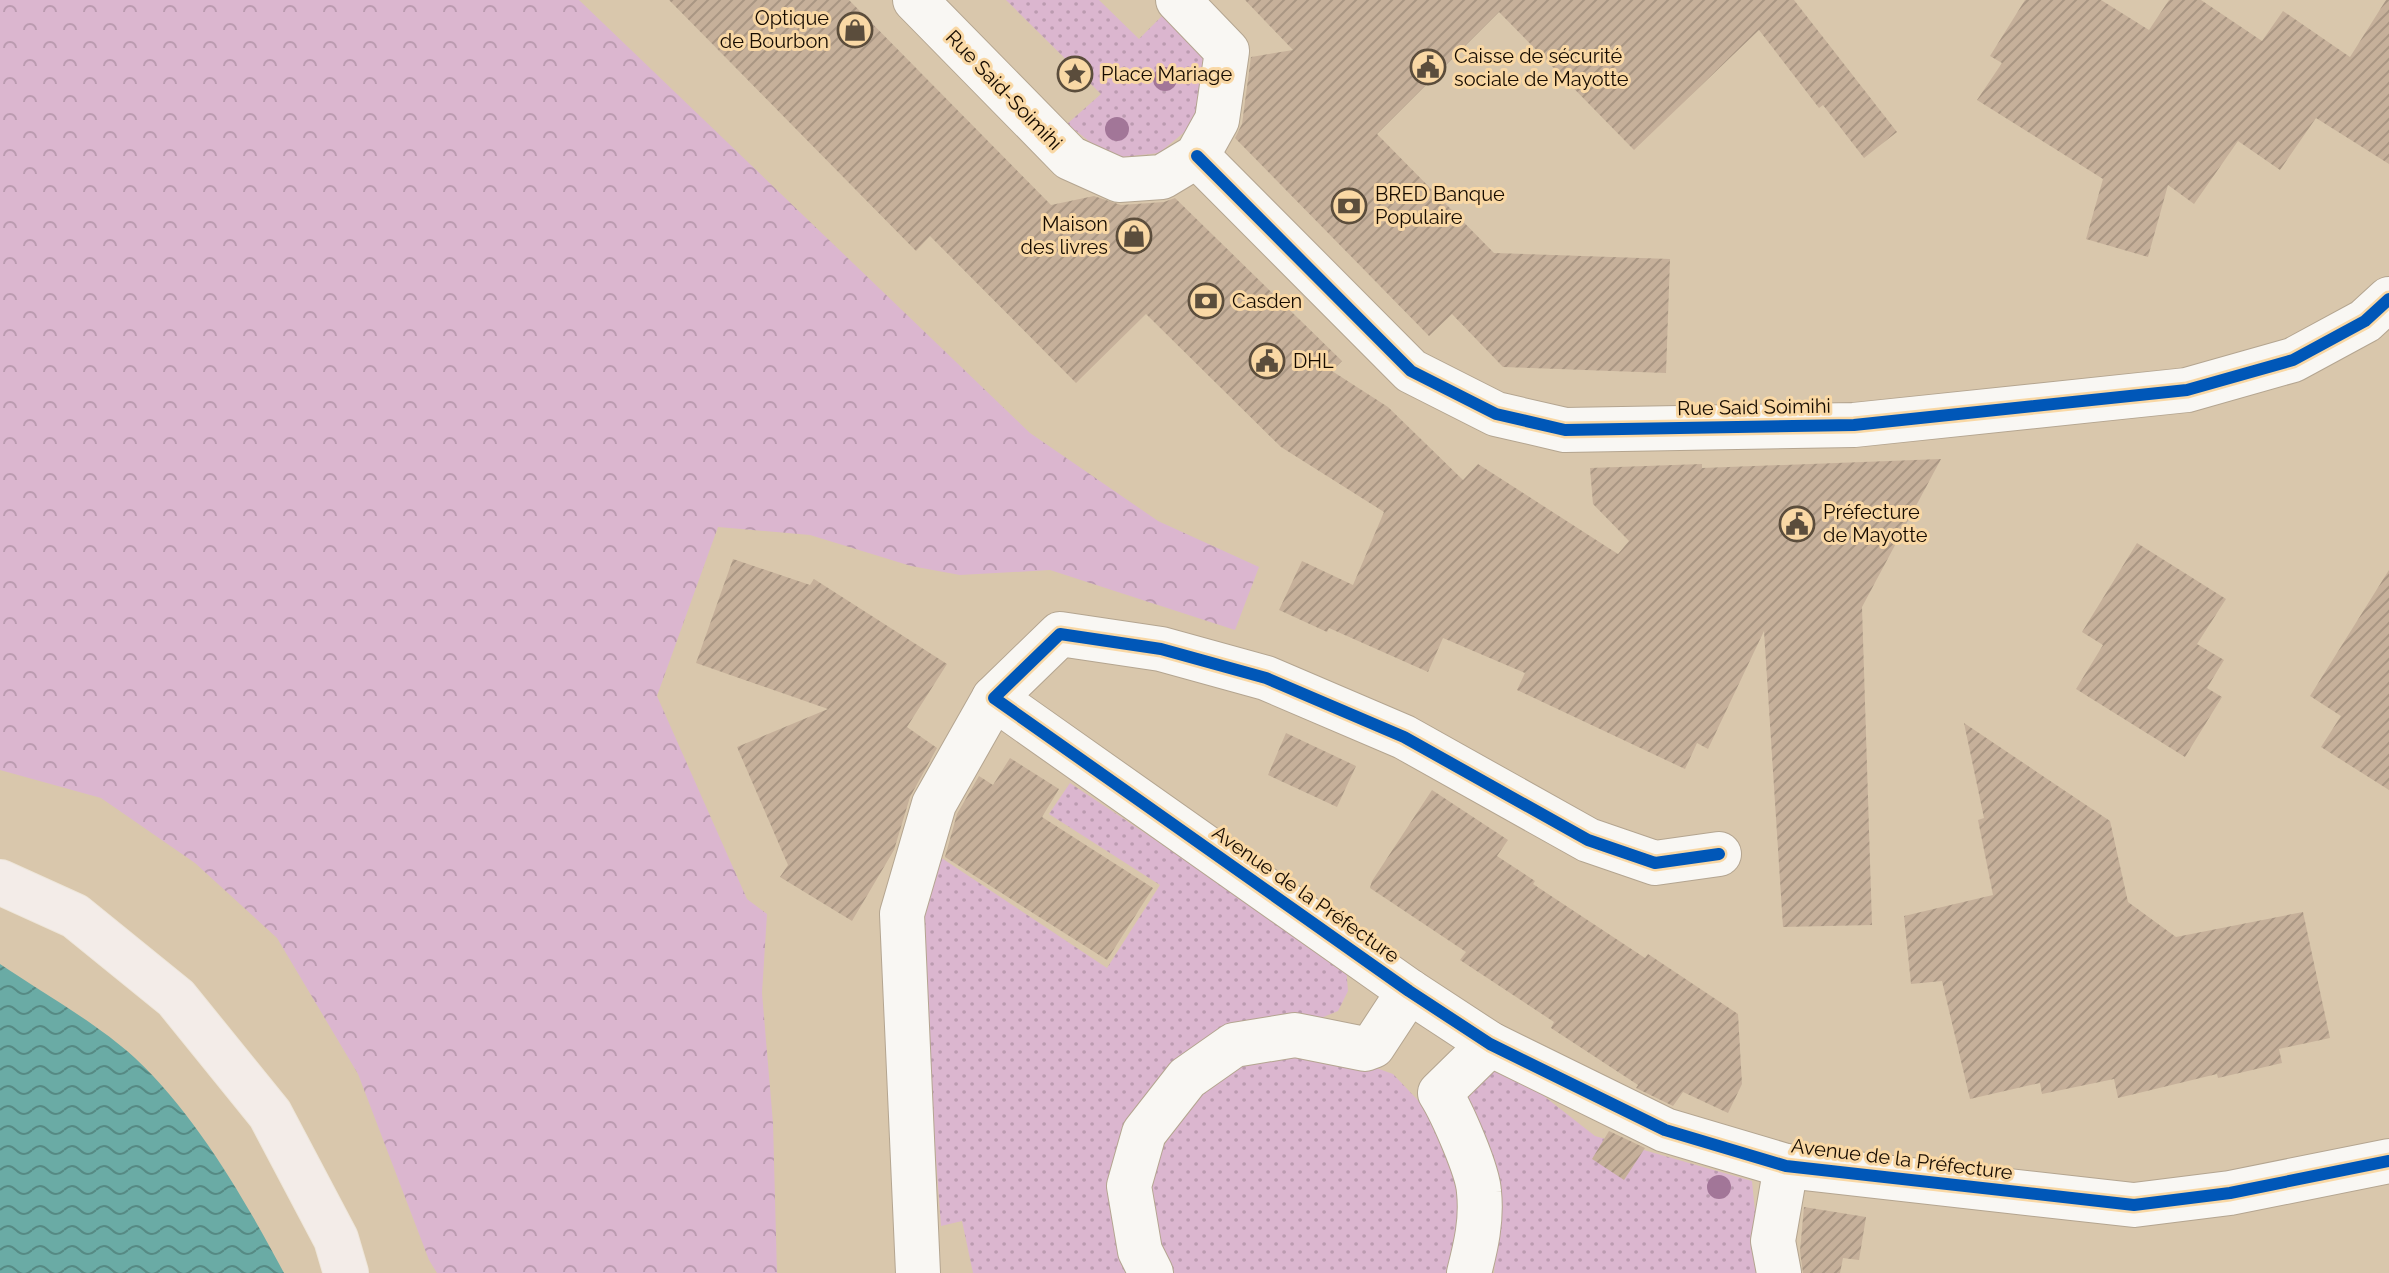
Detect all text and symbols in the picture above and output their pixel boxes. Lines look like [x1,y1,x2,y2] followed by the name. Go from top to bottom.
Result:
[720,6,829,53] place label: Optique de Bourbon
[836,11,874,49] shop icon: Optique de Bourbon
[941,25,1067,155] street label: Rue Said-Soimihi
[1454,44,1629,91] place label: Caisse de sécurité sociale de Mayotte
[1409,48,1447,86] public building icon: Caisse de sécurité sociale de Mayotte
[1056,55,1094,93] place icon: Place Mariage
[1101,62,1232,86] place label: Place Mariage
[1375,182,1505,229] place label: BRED Banque Populaire
[1330,187,1368,225] bank icon: BRED Banque Populaire
[1021,212,1108,259] place label: Maison des livres
[1115,217,1153,255] shop icon: Maison des livres
[1187,282,1225,320] bank icon: Casden
[1232,289,1302,313] place label: Casden
[1248,342,1286,380] public building icon: DHL
[1293,349,1334,373] place label: DHL
[1677,394,1831,420] street label: Rue Said Soimihi
[1823,500,1928,547] place label: Préfecture de Mayotte
[1778,505,1816,543] public building icon: Préfecture de Mayotte
[1208,820,1404,968] street label: Avenue de la Préfecture
[1790,1134,2014,1185] street label: Avenue de la Préfecture

